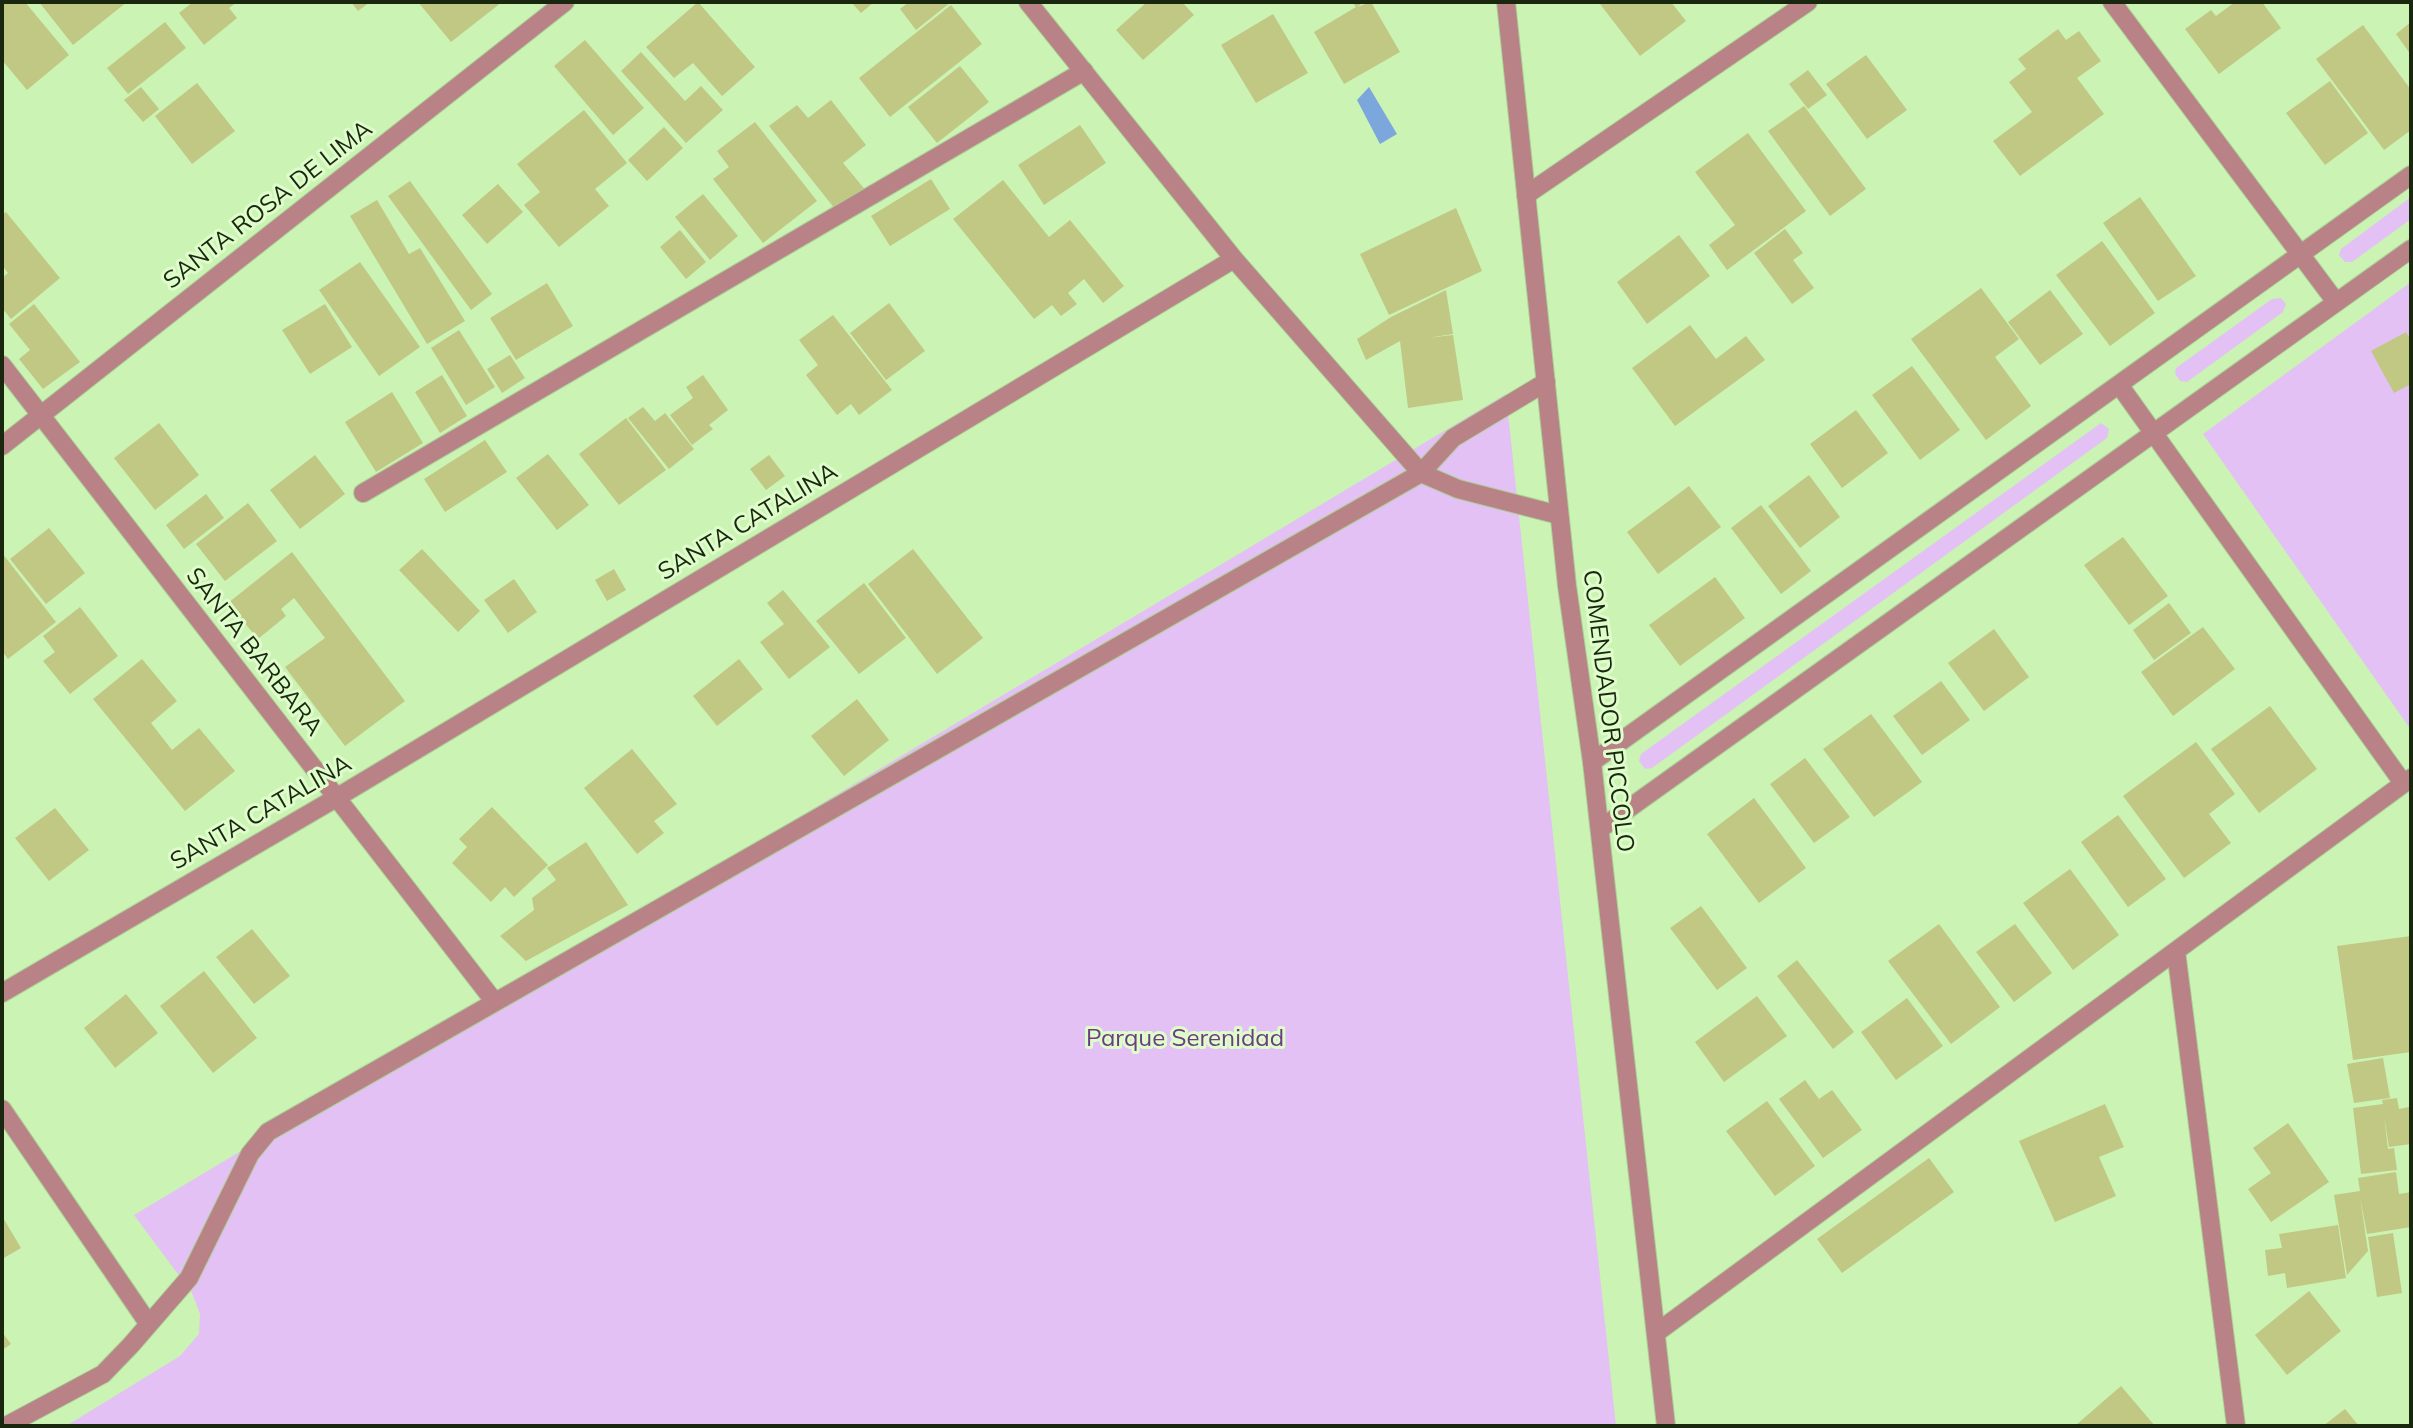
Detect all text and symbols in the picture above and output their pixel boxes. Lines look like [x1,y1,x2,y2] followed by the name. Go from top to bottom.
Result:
[158,115,378,295] street label: SANTA ROSA DE LIMA
[653,457,843,587] street label: SANTA CATALINA
[179,562,329,742] street label: SANTA BARBARA
[1576,568,1640,854] street label: COMENDADOR PICCOLO
[165,750,357,876] street label: SANTA CATALINA
[1086,1025,1284,1053] park label: Parque Serenidad

